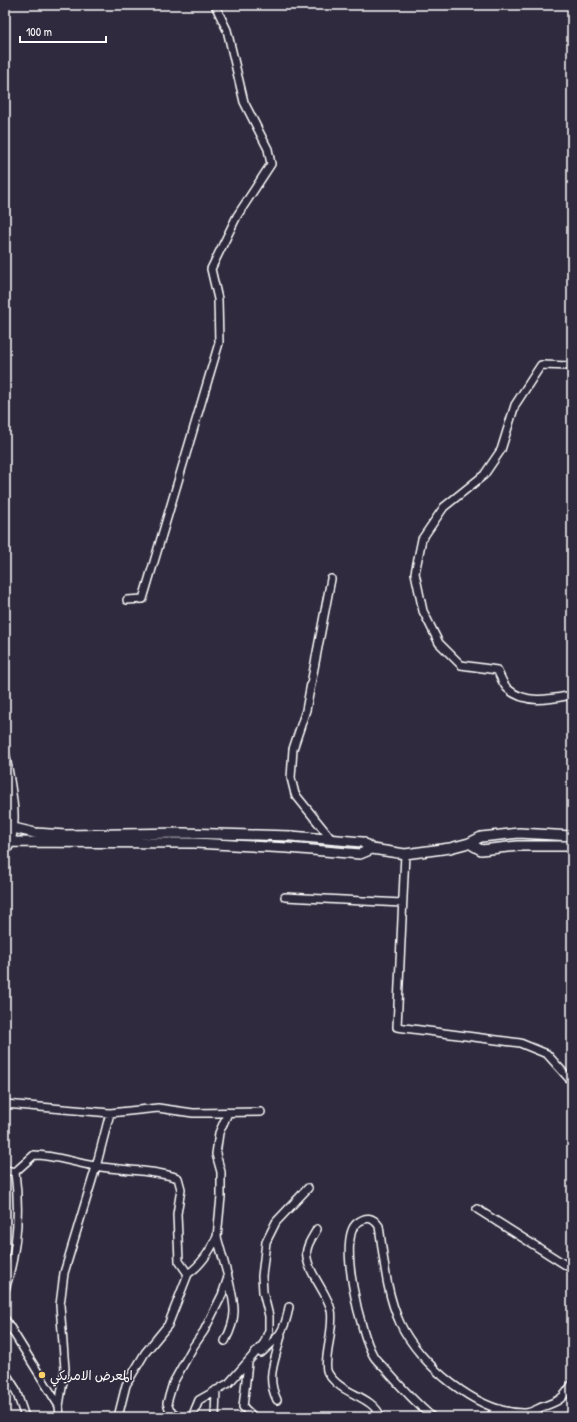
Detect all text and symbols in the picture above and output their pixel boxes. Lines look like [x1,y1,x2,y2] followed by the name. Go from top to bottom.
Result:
[20,18,106,44] scale bar
[26,23,52,40] text: 100 m
[50,1366,133,1387] place label: المعرض الامريكي
[37,1370,47,1380] marker: المعرض الامريكي

